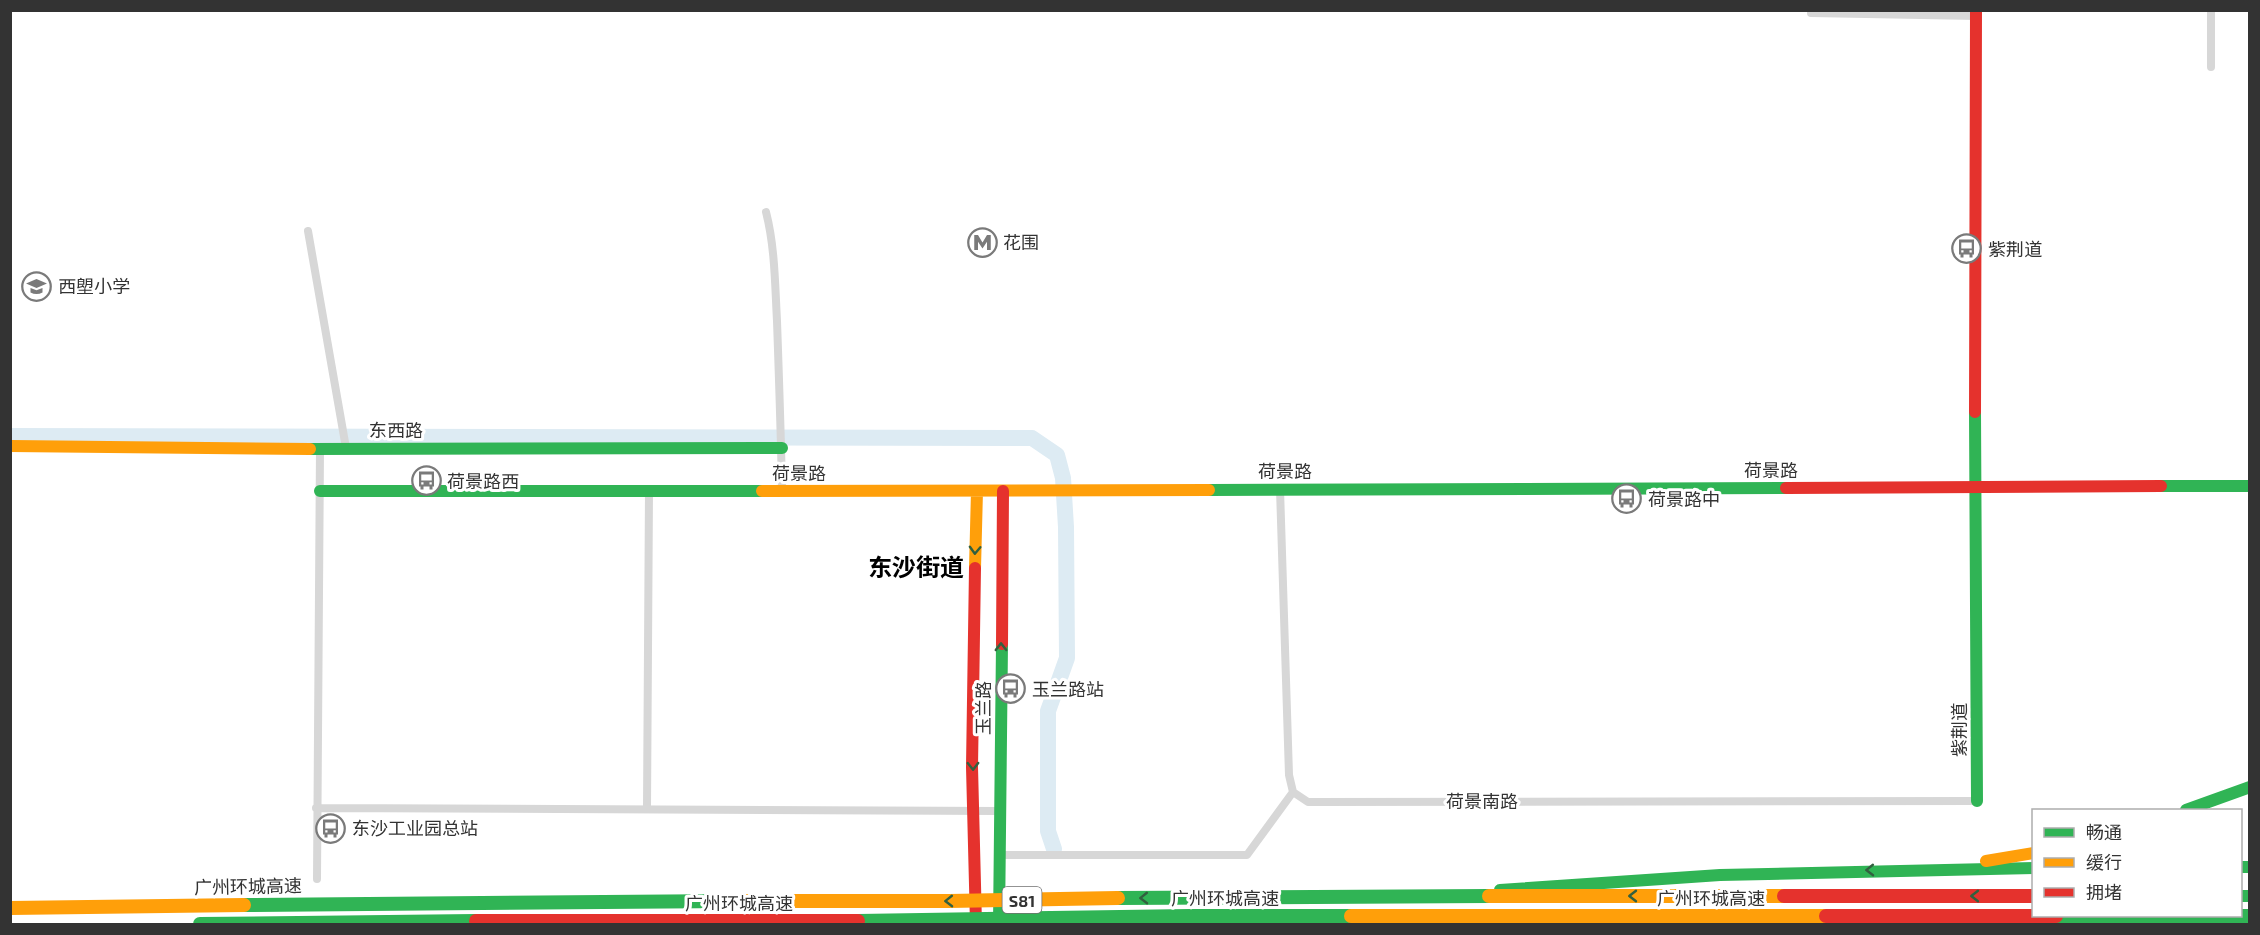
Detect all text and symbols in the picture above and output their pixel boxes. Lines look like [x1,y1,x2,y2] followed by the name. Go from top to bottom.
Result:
[966,226,998,258] metro station icon: 花围
[1003,231,1039,253] place label: 花围
[1951,233,1983,265] bus stop icon: 紫荆道
[1988,238,2042,260] place label: 紫荆道
[21,270,53,302] school or university icon: 西塱小学
[58,275,130,297] place label: 西塱小学
[369,419,423,441] street label: 东西路
[1744,459,1798,481] street label: 荷景路
[1258,460,1312,482] street label: 荷景路
[772,462,826,484] street label: 荷景路
[410,465,442,497] bus stop icon: 荷景路西
[447,470,519,492] place label: 荷景路西
[1611,483,1643,515] bus stop icon: 荷景路中
[1648,488,1720,510] place label: 荷景路中
[969,545,982,554] one-way arrow
[868,552,964,581] district label: 东沙街道
[995,643,1008,652] one-way arrow
[995,673,1027,705] bus stop icon: 玉兰路站
[1032,678,1104,700] place label: 玉兰路站
[972,681,994,735] street label: 玉兰路
[1948,703,1970,757] street label: 紫荆道
[966,761,979,770] one-way arrow
[1446,790,1518,812] street label: 荷景南路
[2032,809,2242,917] legend
[315,812,347,844] bus stop icon: 东沙工业园总站
[352,817,478,839] place label: 东沙工业园总站
[2086,821,2122,843] text: 畅通
[2086,851,2122,873] text: 缓行
[1866,864,1875,877] one-way arrow
[194,874,302,898] street label: 广州环城高速
[2086,881,2122,903] text: 拥堵
[1002,887,1042,913] road number: S81
[1171,887,1279,909] street label: 广州环城高速
[1657,887,1765,909] street label: 广州环城高速
[1629,890,1638,902] one-way arrow
[1971,890,1980,902] one-way arrow
[1140,891,1149,904] one-way arrow
[685,892,793,914] street label: 广州环城高速
[945,895,954,907] one-way arrow

